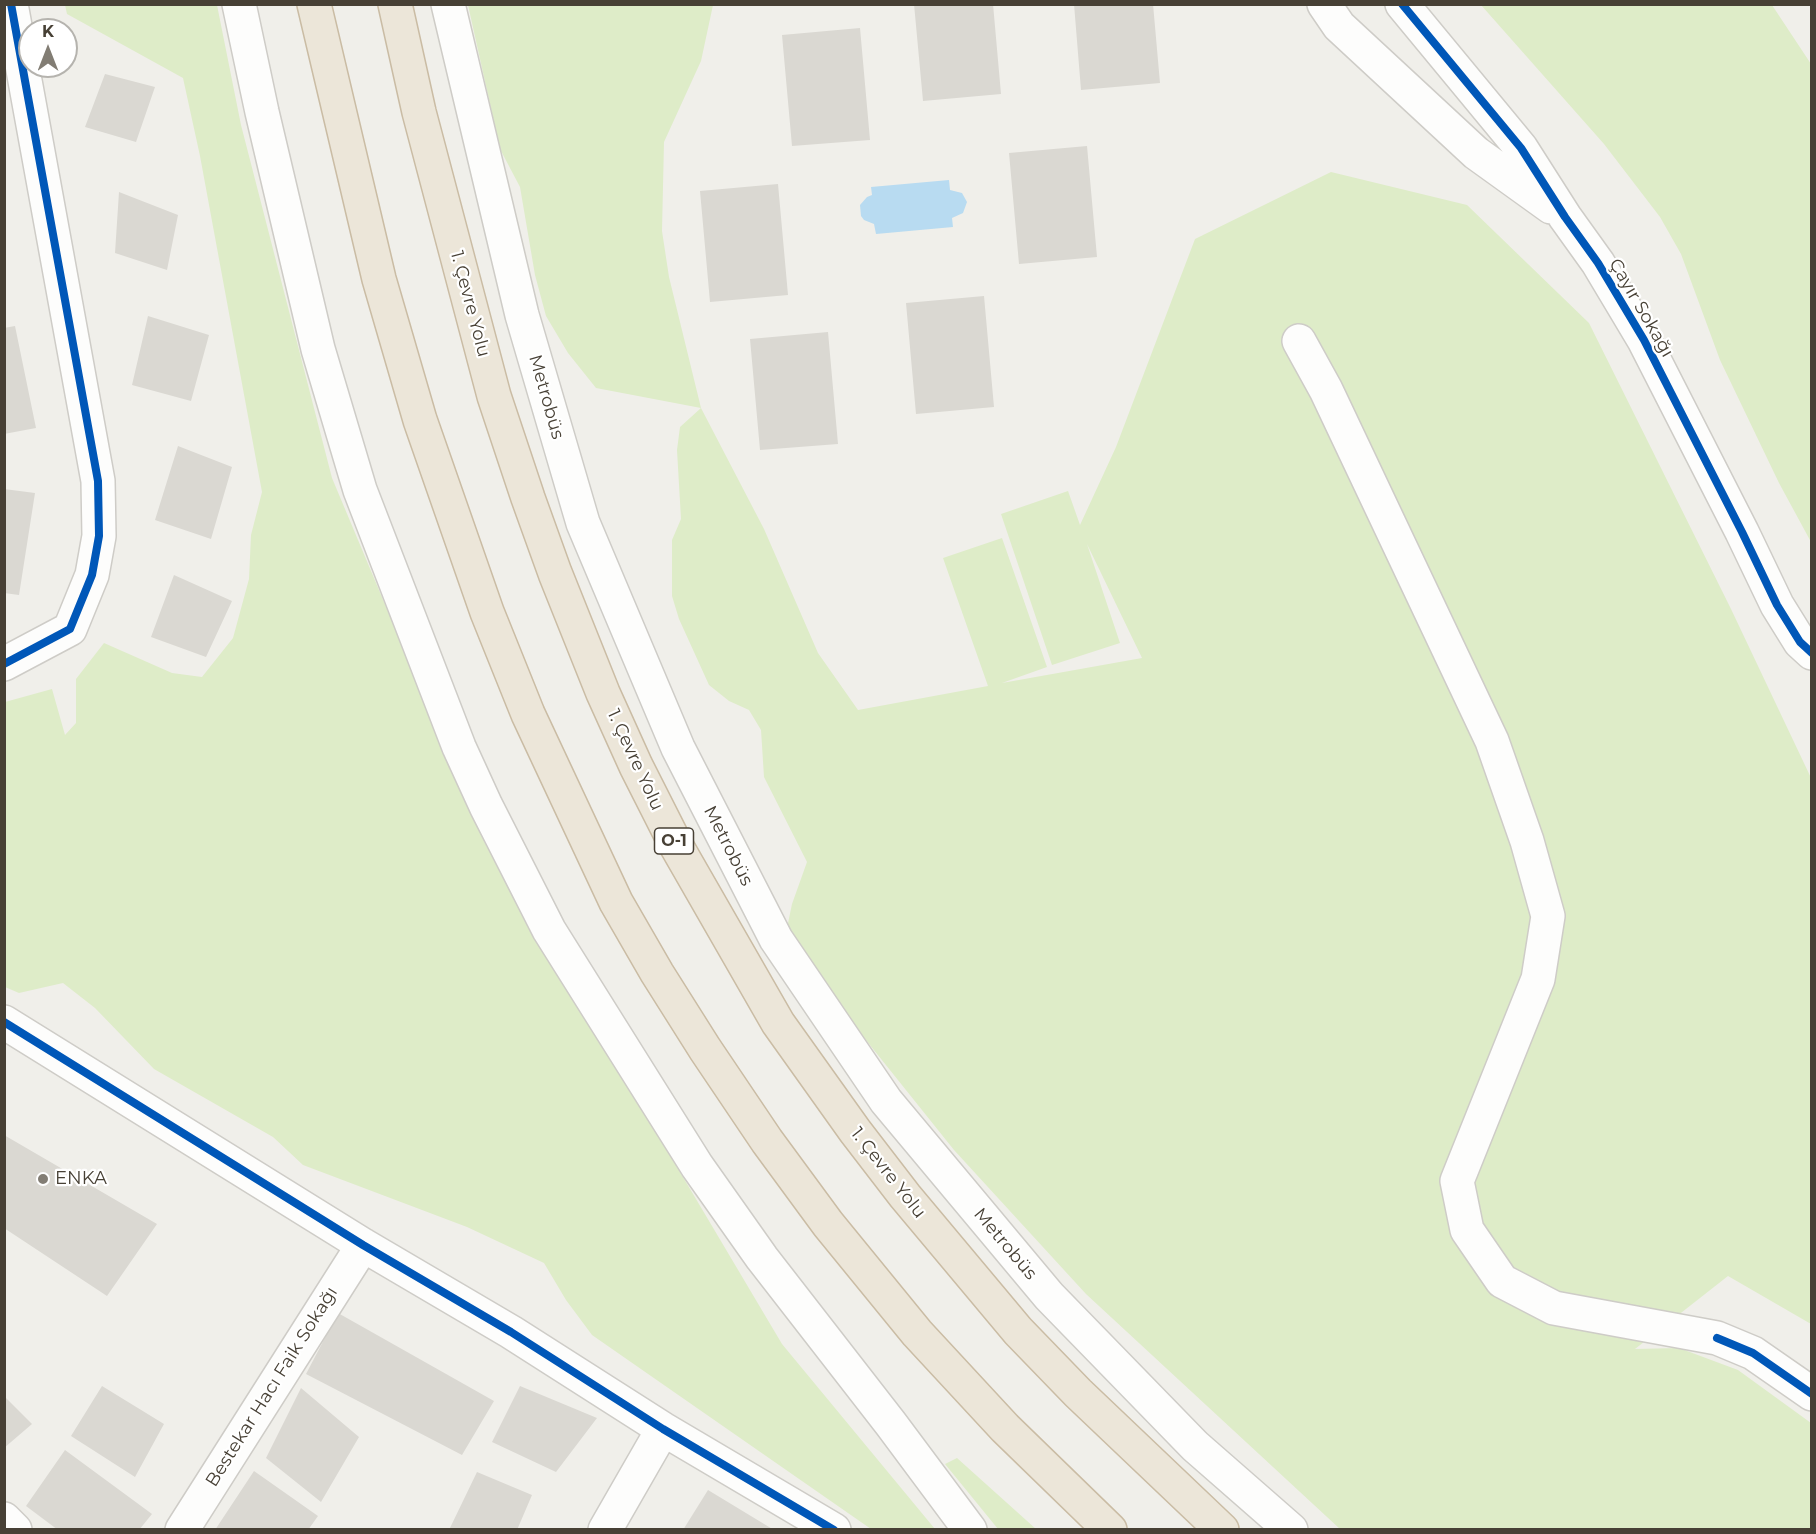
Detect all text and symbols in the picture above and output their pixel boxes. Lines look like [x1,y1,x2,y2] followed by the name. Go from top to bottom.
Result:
[18,18,78,78] north arrow
[42,22,54,41] text: K
[445,249,495,359] street label: 1. Çevre Yolu
[1604,255,1678,361] street label: Çayır Sokağı
[524,352,568,442] street label: Metrobüs
[602,706,668,814] street label: 1. Çevre Yolu
[699,802,757,890] street label: Metrobüs
[654,828,694,854] road number: O-1
[846,1123,930,1223] street label: 1. Çevre Yolu
[55,1168,107,1190] place label: ENKA
[36,1172,50,1186] marker: ENKA
[969,1204,1041,1284] street label: Metrobüs
[201,1283,343,1491] street label: Bestekar Hacı Faik Sokağı

